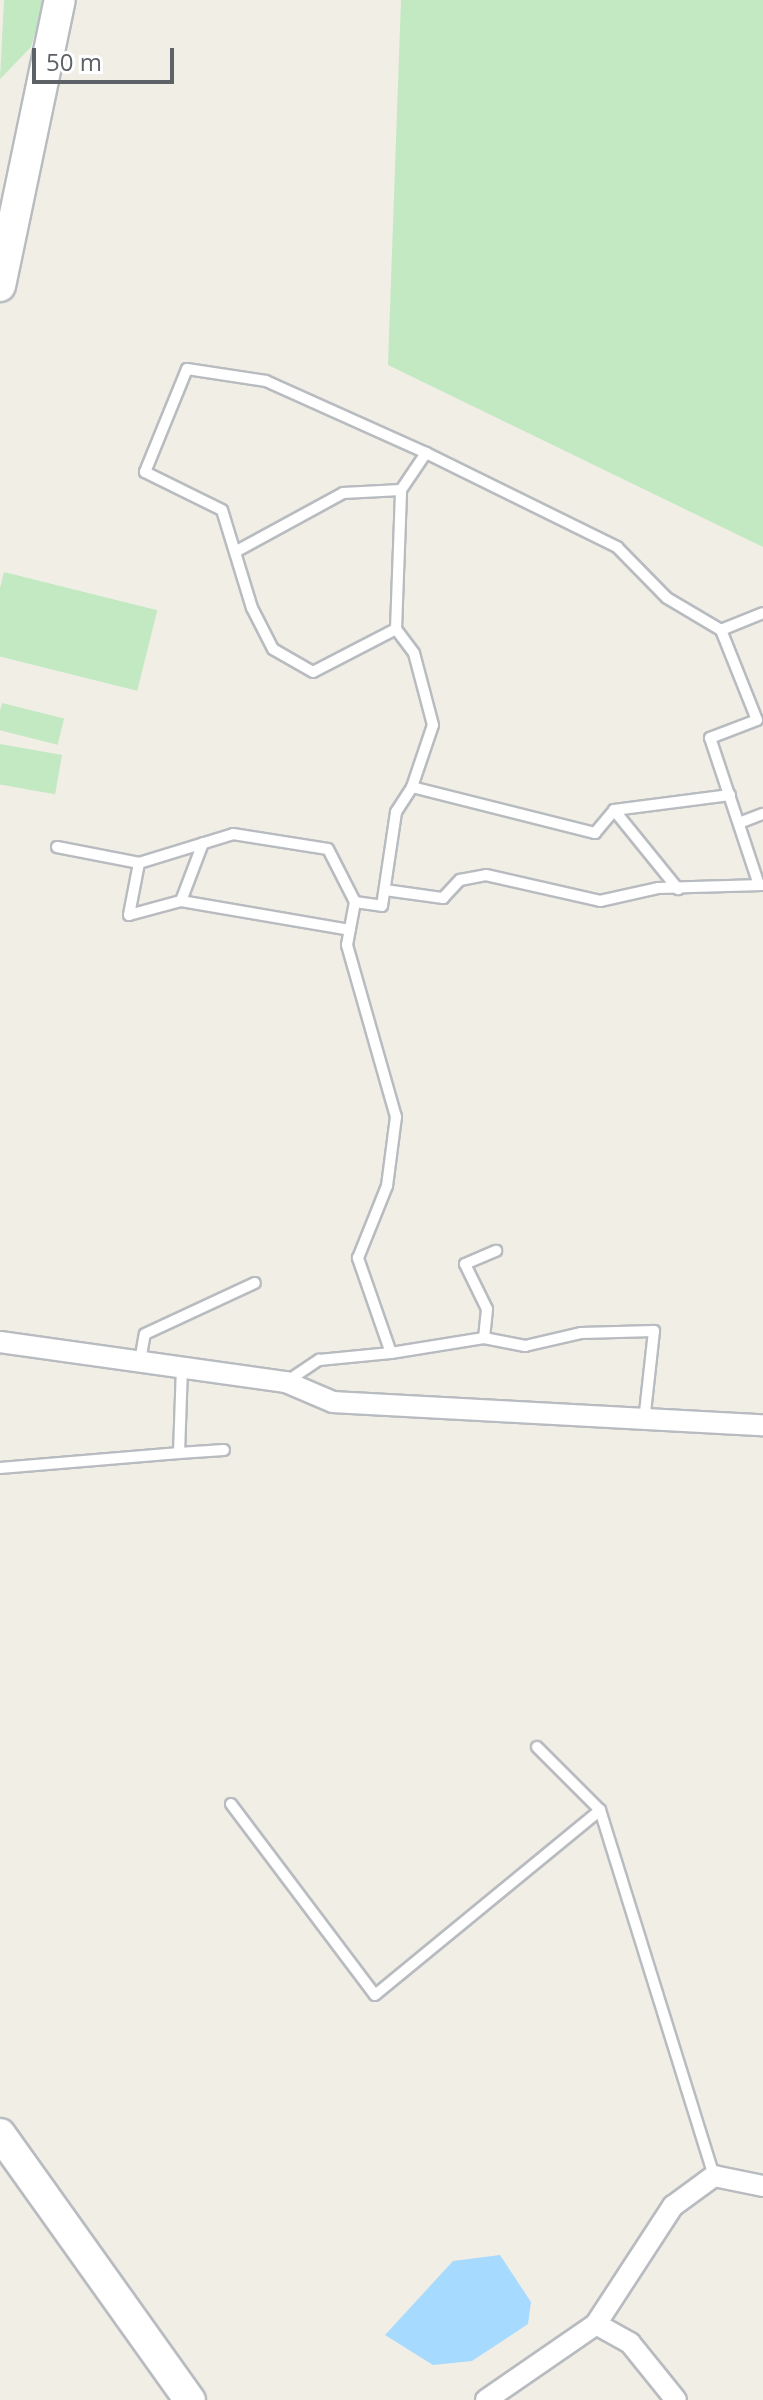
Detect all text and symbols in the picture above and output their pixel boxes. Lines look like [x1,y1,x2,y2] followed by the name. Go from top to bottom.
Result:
[36,32,178,82] scale bar
[46,45,102,78] text: 50 m

